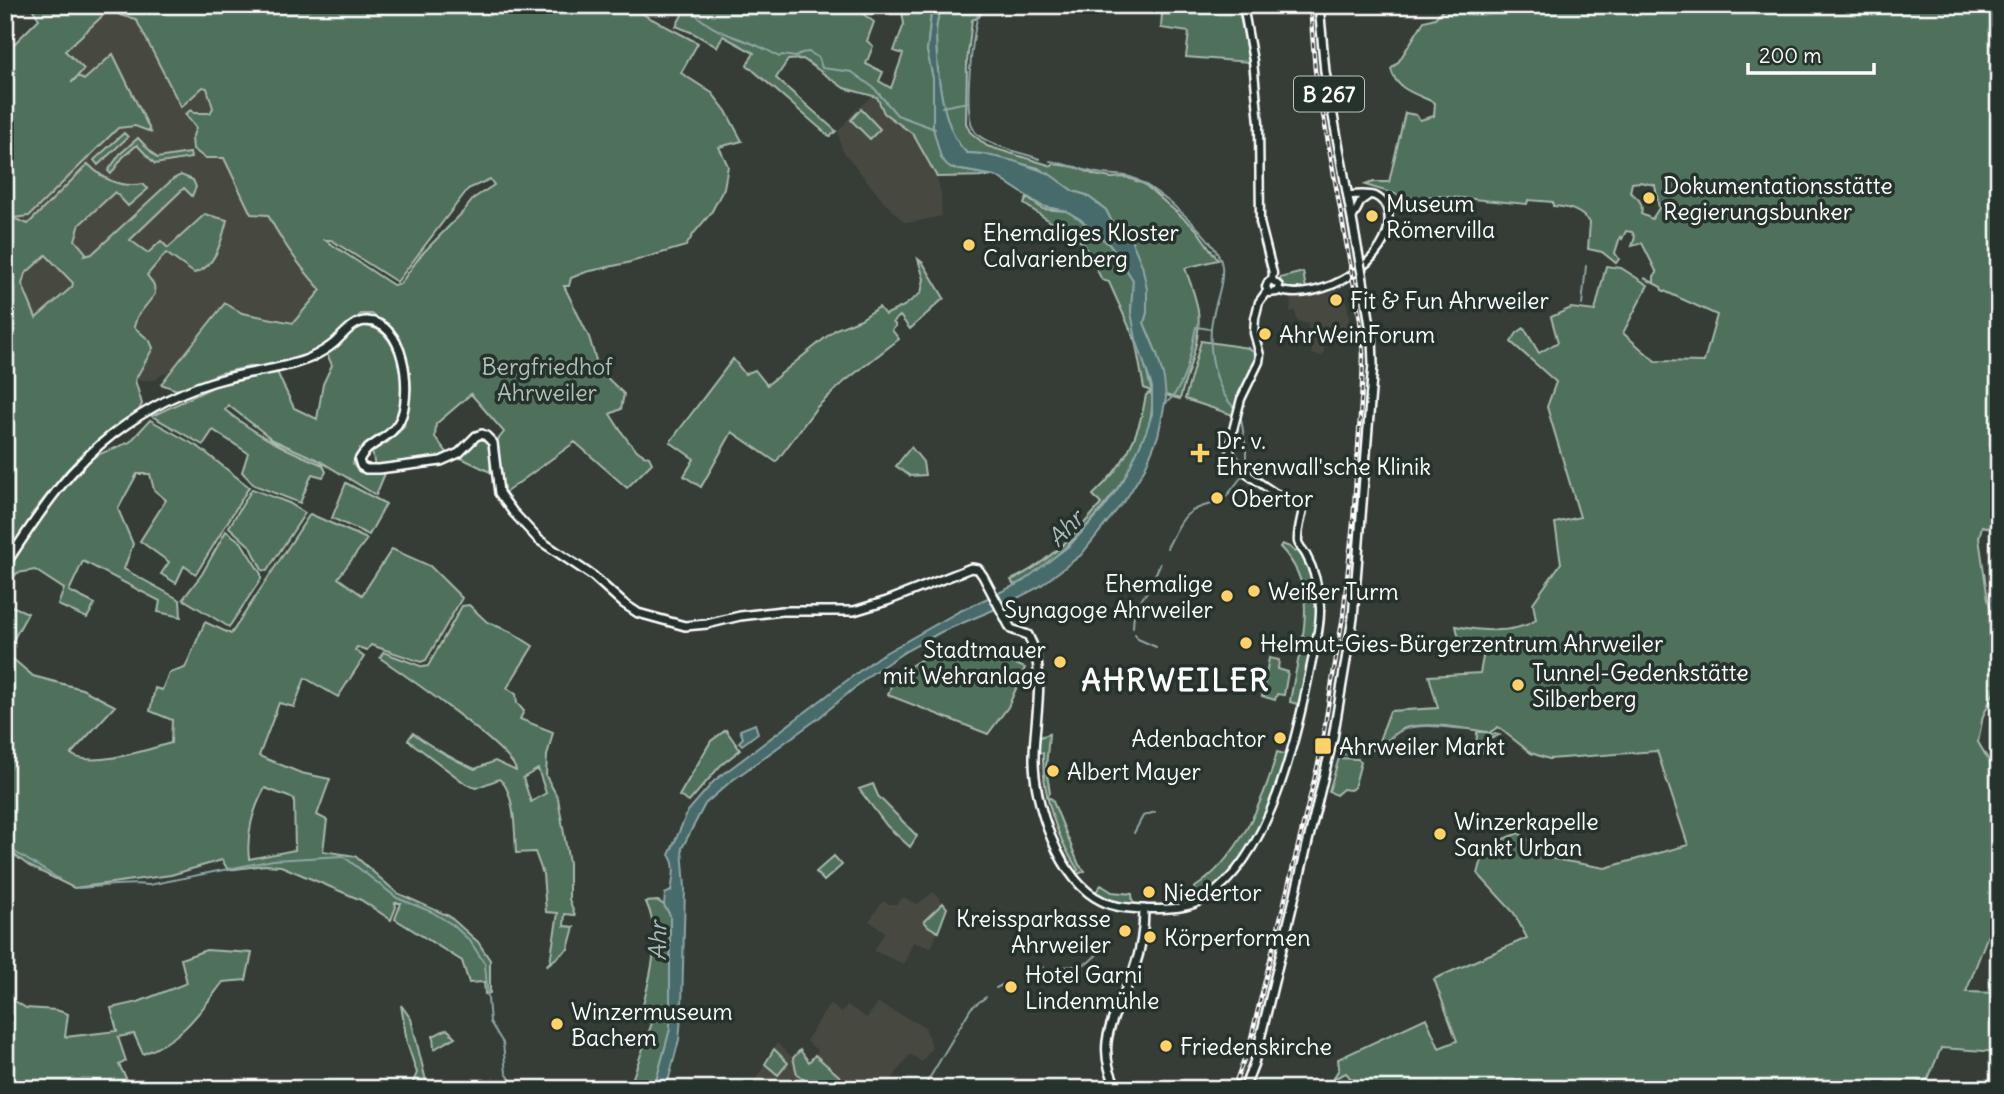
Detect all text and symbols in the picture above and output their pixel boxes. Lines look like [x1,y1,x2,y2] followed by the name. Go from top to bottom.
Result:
[1748,32,1874,76] scale bar
[1759,42,1822,69] text: 200 m
[1294,76,1364,112] road number: B 267
[1663,171,1893,226] place label: Dokumentationsstätte Regierungsbunker
[1386,189,1495,244] place label: Museum Römervilla
[1641,190,1657,206] marker: Dokumentationsstätte Regierungsbunker
[1364,208,1380,224] marker: Museum Römervilla
[983,218,1180,273] place label: Ehemaliges Kloster Calvarienberg
[961,237,977,253] marker: Ehemaliges Kloster Calvarienberg
[1350,286,1549,315] place label: Fit & Fun Ahrweiler
[1328,292,1344,308] marker: Fit & Fun Ahrweiler
[1279,320,1435,349] place label: AhrWeinForum
[1257,326,1273,342] marker: AhrWeinForum
[482,352,613,407] park label: Bergfriedhof Ahrweiler
[1216,426,1431,481] place label: Dr. v. Ehrenwall'sche Klinik
[1190,443,1210,463] marker: Dr. v. Ehrenwall'sche Klinik
[1231,484,1314,513] place label: Obertor
[1209,490,1225,506] marker: Obertor
[1041,501,1092,552] water label: Ahr
[1004,569,1214,624] place label: Ehemalige Synagoge Ahrweiler
[1268,577,1399,606] place label: Weißer Turm
[1246,583,1262,599] marker: Weißer Turm
[1219,588,1235,604] marker: Ehemalige Synagoge Ahrweiler
[1260,629,1664,658] place label: Helmut-Gies-Bürgerzentrum Ahrweiler
[883,635,1047,690] place label: Stadtmauer mit Wehranlage
[1238,635,1254,651] marker: Helmut-Gies-Bürgerzentrum Ahrweiler
[1052,654,1068,670] marker: Stadtmauer mit Wehranlage
[1532,658,1749,713] place label: Tunnel-Gedenkstätte Silberberg
[1082,661,1270,699] district label: AHRWEILER
[1510,677,1526,693] marker: Tunnel-Gedenkstätte Silberberg
[1132,724,1267,753] place label: Adenbachtor
[1272,730,1288,746] marker: Adenbachtor
[1339,732,1505,761] place label: Ahrweiler Markt
[1313,736,1333,756] marker: Ahrweiler Markt
[1067,757,1202,786] place label: Albert Mayer
[1045,763,1061,779] marker: Albert Mayer
[1454,807,1599,862] place label: Winzerkapelle Sankt Urban
[1432,826,1448,842] marker: Winzerkapelle Sankt Urban
[1163,878,1262,907] place label: Niedertor
[1141,884,1157,900] marker: Niedertor
[956,904,1112,959] place label: Kreissparkasse Ahrweiler
[642,918,672,961] water label: Ahr
[1117,923,1133,939] marker: Kreissparkasse Ahrweiler
[1164,923,1311,952] place label: Körperformen
[1142,929,1158,945] marker: Körperformen
[1025,960,1159,1015] place label: Hotel Garni Lindenmühle
[1003,979,1019,995] marker: Hotel Garni Lindenmühle
[571,997,733,1052] place label: Winzermuseum Bachem
[549,1016,565,1032] marker: Winzermuseum Bachem
[1180,1032,1332,1061] place label: Friedenskirche
[1158,1038,1174,1054] marker: Friedenskirche

